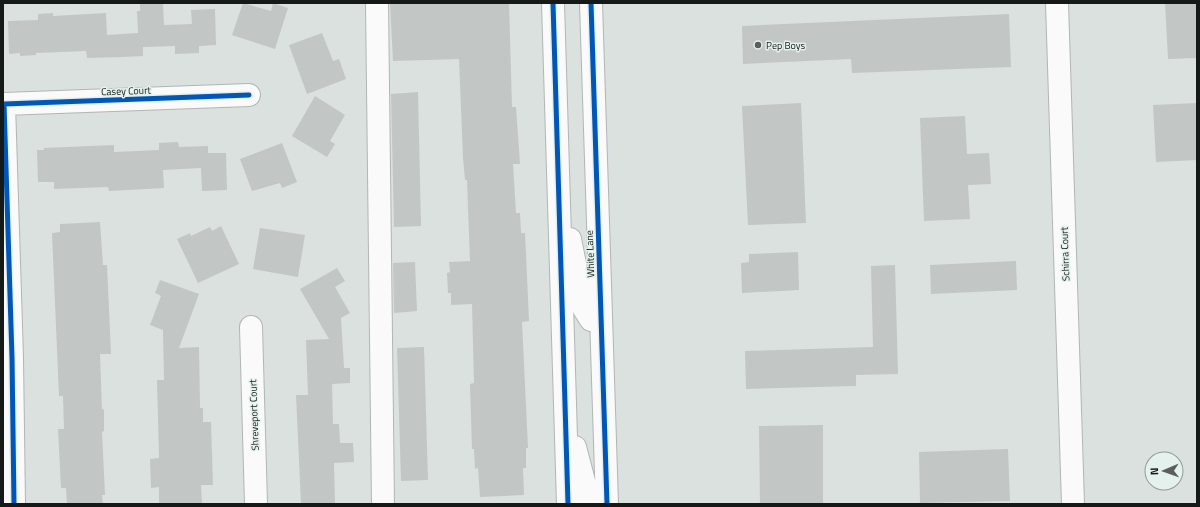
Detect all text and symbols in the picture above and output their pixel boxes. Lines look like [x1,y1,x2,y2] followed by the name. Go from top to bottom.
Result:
[766,38,806,53] place label: Pep Boys
[753,40,763,50] marker: Pep Boys
[101,83,152,99] street label: Casey Court
[1057,226,1073,281] street label: Schirra Court
[582,230,598,278] street label: White Lane
[245,379,263,451] street label: Shreveport Court
[1144,451,1184,491] north arrow
[1146,467,1162,475] text: N

